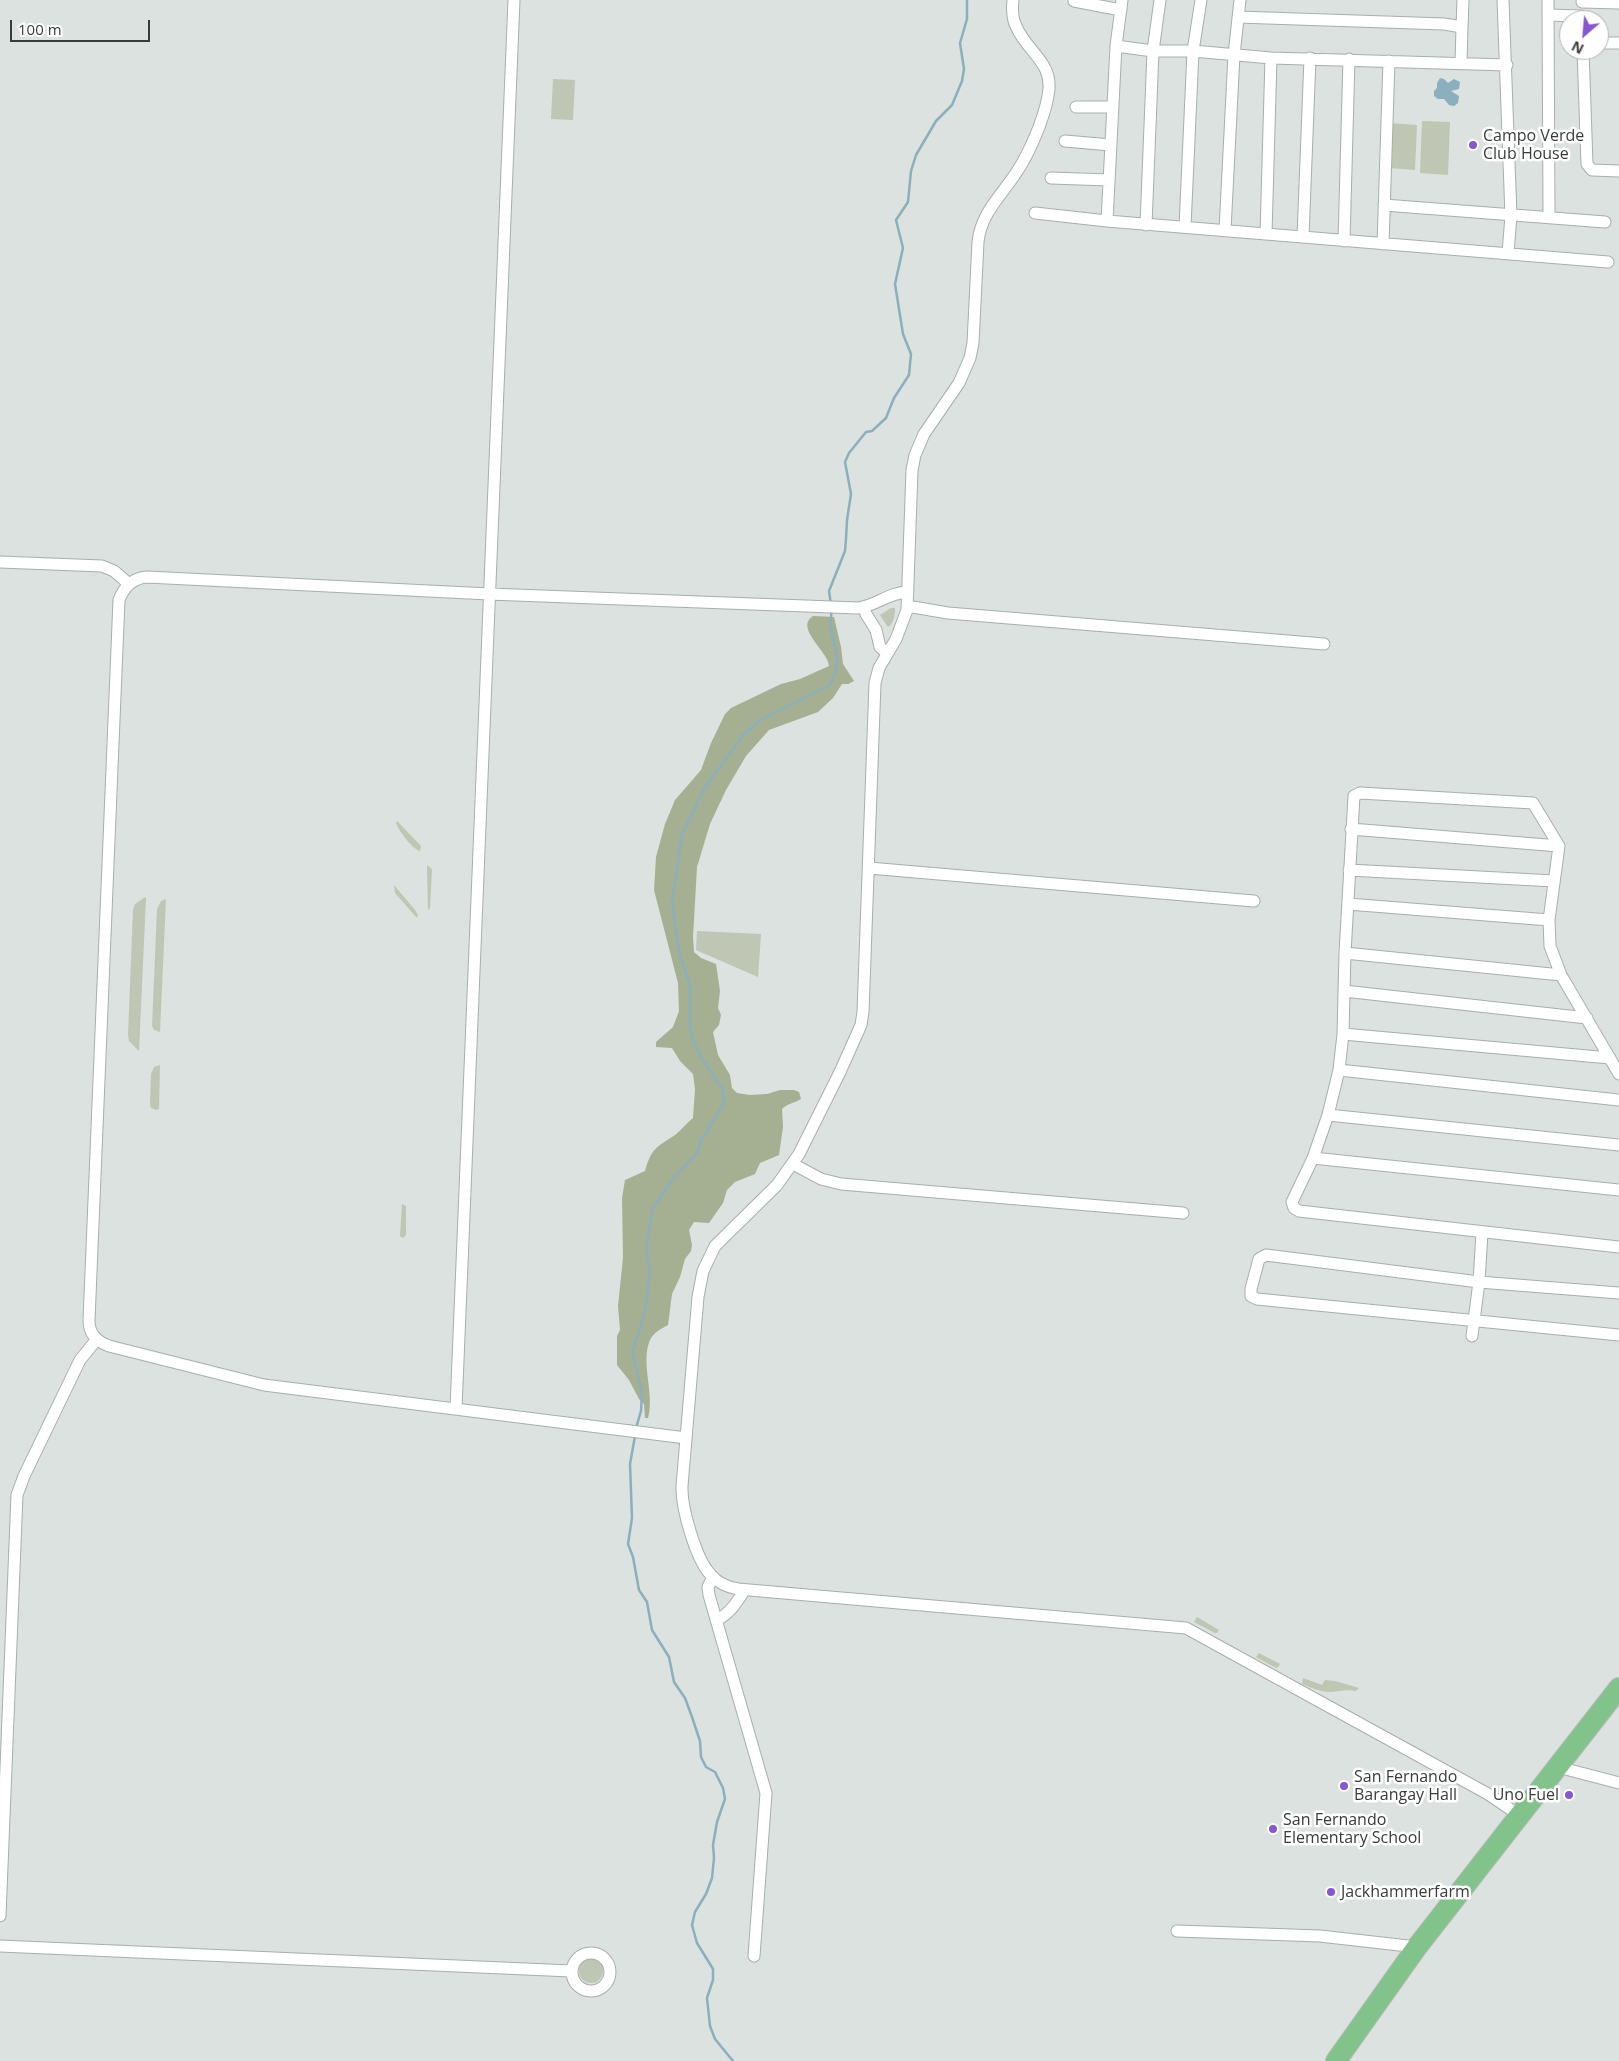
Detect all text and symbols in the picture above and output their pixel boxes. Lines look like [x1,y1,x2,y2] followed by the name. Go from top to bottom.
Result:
[12,10,152,42] scale bar
[1559,10,1609,60] north arrow
[18,19,62,39] text: 100 m
[1568,37,1587,59] text: N
[1483,126,1584,164] place label: Campo Verde Club House
[1467,139,1479,151] marker: Campo Verde Club House
[1354,1767,1457,1805] place label: San Fernando Barangay Hall
[1338,1780,1350,1792] marker: San Fernando Barangay Hall
[1493,1785,1559,1805] place label: Uno Fuel
[1563,1789,1575,1801] marker: Uno Fuel
[1283,1810,1421,1848] place label: San Fernando Elementary School
[1267,1823,1279,1835] marker: San Fernando Elementary School
[1341,1882,1470,1902] place label: Jackhammerfarm
[1325,1886,1337,1898] marker: Jackhammerfarm

